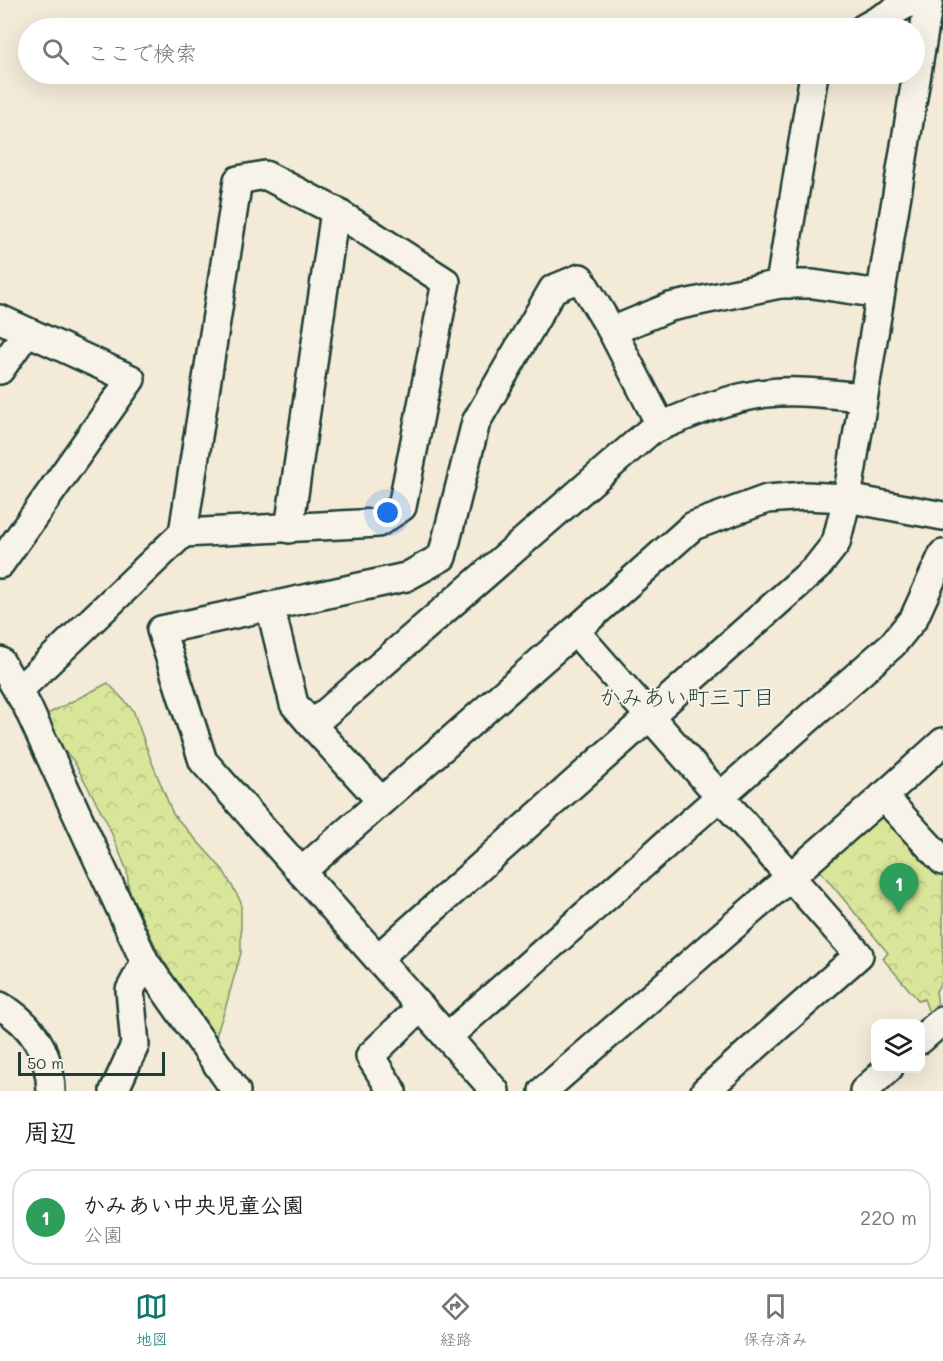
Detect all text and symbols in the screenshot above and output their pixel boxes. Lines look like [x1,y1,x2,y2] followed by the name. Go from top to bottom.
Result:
[18,18,925,84] search box
[39,35,72,68] icon: search
[87,38,197,67] text: ここで検索
[373,498,402,527] your location
[599,682,775,711] district label: かみあい町三丁目
[880,864,918,913] pin: 1
[871,1019,925,1073] map controls
[871,1019,925,1073] button: layers
[18,1049,165,1076] scale bar
[27,1052,64,1073] text: 50 m
[24,1115,76,1149] text: 周辺
[83,1190,304,1219] text: かみあい中央児童公園
[41,1204,50,1230] text: 1
[860,1204,917,1230] text: 220 m
[83,1221,123,1247] text: 公園
[135,1290,168,1350] tab: 地図
[439,1290,472,1350] tab: 経路
[743,1290,807,1350] tab: 保存済み

